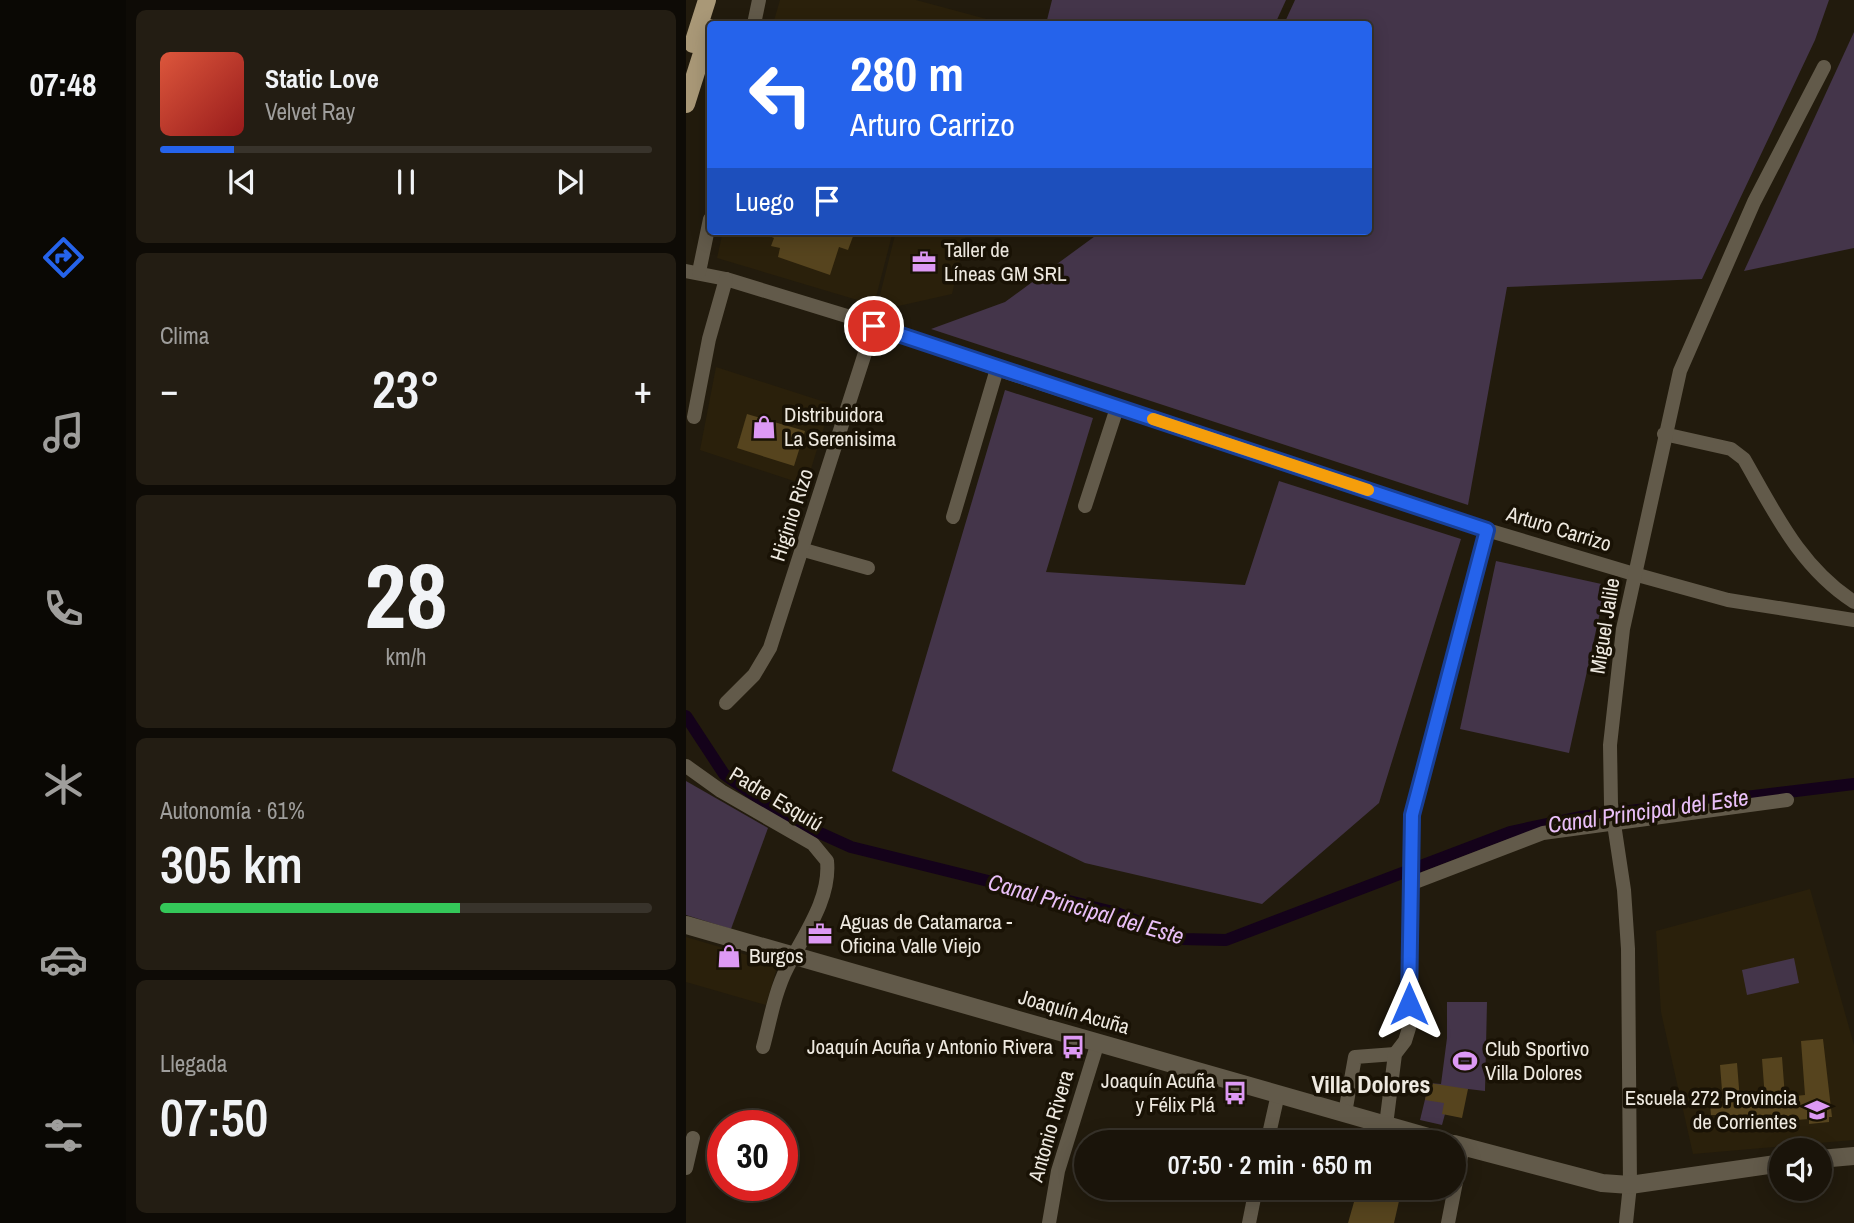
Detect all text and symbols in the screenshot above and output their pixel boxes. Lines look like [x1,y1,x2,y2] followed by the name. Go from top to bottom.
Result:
[850,40,964,106] text: 280 m
[735,49,826,140] icon: left
[265,61,379,96] text: Static Love
[29,63,97,106] text: 07:48
[265,96,355,127] text: Velvet Ray
[850,103,1015,146] text: Arturo Carrizo
[223,163,261,201] icon: previous
[387,163,425,201] icon: pause
[551,163,589,201] icon: next
[808,182,846,220] icon: arrive
[735,184,794,219] text: Luego
[39,233,88,282] icon: directions
[944,235,1067,288] place label: Taller de Líneas GM SRL
[910,248,938,276] office icon: Taller de Líneas GM SRL
[844,296,904,356] pin
[855,307,893,345] icon: arrive
[160,320,209,351] text: Clima
[372,354,440,424] text: 23°
[160,364,178,415] text: −
[634,364,652,415] text: +
[784,400,896,453] place label: Distribuidora La Serenisima
[39,408,88,457] icon: music
[750,413,778,441] shop icon: Distribuidora La Serenisima
[763,465,820,565] street label: Higinio Rizo
[1502,499,1615,558] street label: Arturo Carrizo
[365,534,448,656] text: 28
[1583,576,1626,676] street label: Miguel Jalile
[39,584,88,633] icon: phone
[386,641,426,672] text: km/h
[724,759,828,838] street label: Padre Esquiú
[39,760,88,809] icon: climate
[1546,781,1750,840] water label: Canal Principal del Este
[160,795,305,826] text: Autonomía · 61%
[160,829,303,899] text: 305 km
[985,866,1188,951] water label: Canal Principal del Este
[839,907,1013,960] place label: Aguas de Catamarca - Oficina Valle Viejo
[806,920,834,948] office icon: Aguas de Catamarca - Oficina Valle Viejo
[39,935,88,984] icon: car
[749,941,804,970] place label: Burgos
[715,942,743,970] shop icon: Burgos
[1372,967,1446,1041] position arrow
[1015,982,1133,1041] street label: Joaquín Acuña
[807,1032,1053,1061] place label: Joaquín Acuña y Antonio Rivera
[1059,1033,1087,1061] bus stop icon: Joaquín Acuña y Antonio Rivera
[1485,1034,1589,1087] place label: Club Sportivo Villa Dolores
[1451,1047,1479,1075] sports icon: Club Sportivo Villa Dolores
[160,1048,227,1079] text: Llegada
[1020,1066,1080,1186] street label: Antonio Rivera
[1101,1066,1215,1119] place label: Joaquín Acuña y Félix Plá
[1312,1068,1430,1100] district label: Villa Dolores
[1221,1079,1249,1107] bus stop icon: Joaquín Acuña y Félix Plá
[160,1082,268,1152] text: 07:50
[1625,1083,1797,1136] place label: Escuela 272 Provincia de Corrientes
[1803,1096,1831,1124] school or university icon: Escuela 272 Provincia de Corrientes
[707,1110,798,1201] speed limit sign: 30
[39,1111,88,1160] icon: filters
[1769,1138,1832,1201] map controls
[1769,1138,1832,1201] button: sound
[1168,1147,1372,1182] text: 07:50 · 2 min · 650 m

